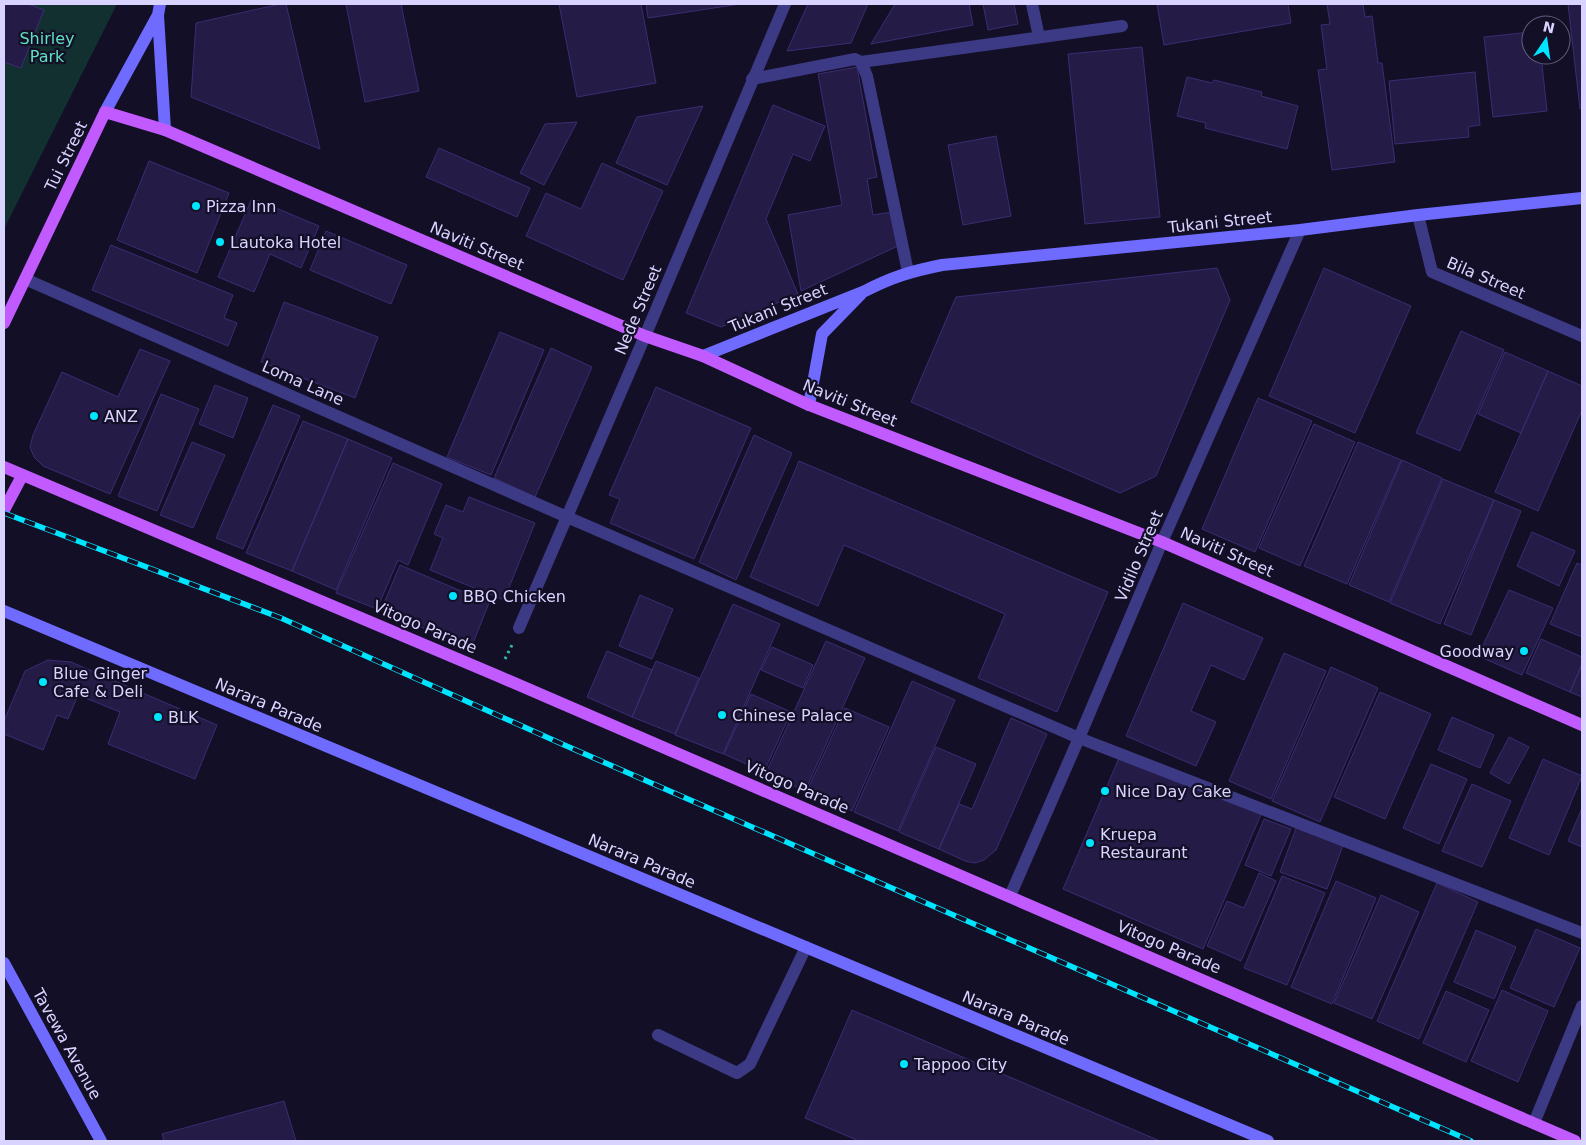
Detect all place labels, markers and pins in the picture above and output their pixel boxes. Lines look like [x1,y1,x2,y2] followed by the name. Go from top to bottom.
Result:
[206,197,276,216] place label: Pizza Inn
[190,200,202,212] marker: Pizza Inn
[230,233,341,252] place label: Lautoka Hotel
[214,236,226,248] marker: Lautoka Hotel
[104,407,138,426] place label: ANZ
[88,410,100,422] marker: ANZ
[463,587,566,606] place label: BBQ Chicken
[447,590,459,602] marker: BBQ Chicken
[1440,642,1514,661] place label: Goodway
[1518,645,1530,657] marker: Goodway
[53,664,147,701] place label: Blue Ginger Cafe & Deli
[37,676,49,688] marker: Blue Ginger Cafe & Deli
[732,706,853,725] place label: Chinese Palace
[168,708,199,727] place label: BLK
[716,709,728,721] marker: Chinese Palace
[152,711,164,723] marker: BLK
[1115,782,1231,801] place label: Nice Day Cake
[1099,785,1111,797] marker: Nice Day Cake
[1100,825,1188,862] place label: Kruepa Restaurant
[1084,837,1096,849] marker: Kruepa Restaurant
[913,1055,1007,1074] place label: Tappoo City
[898,1058,910,1070] marker: Tappoo City

